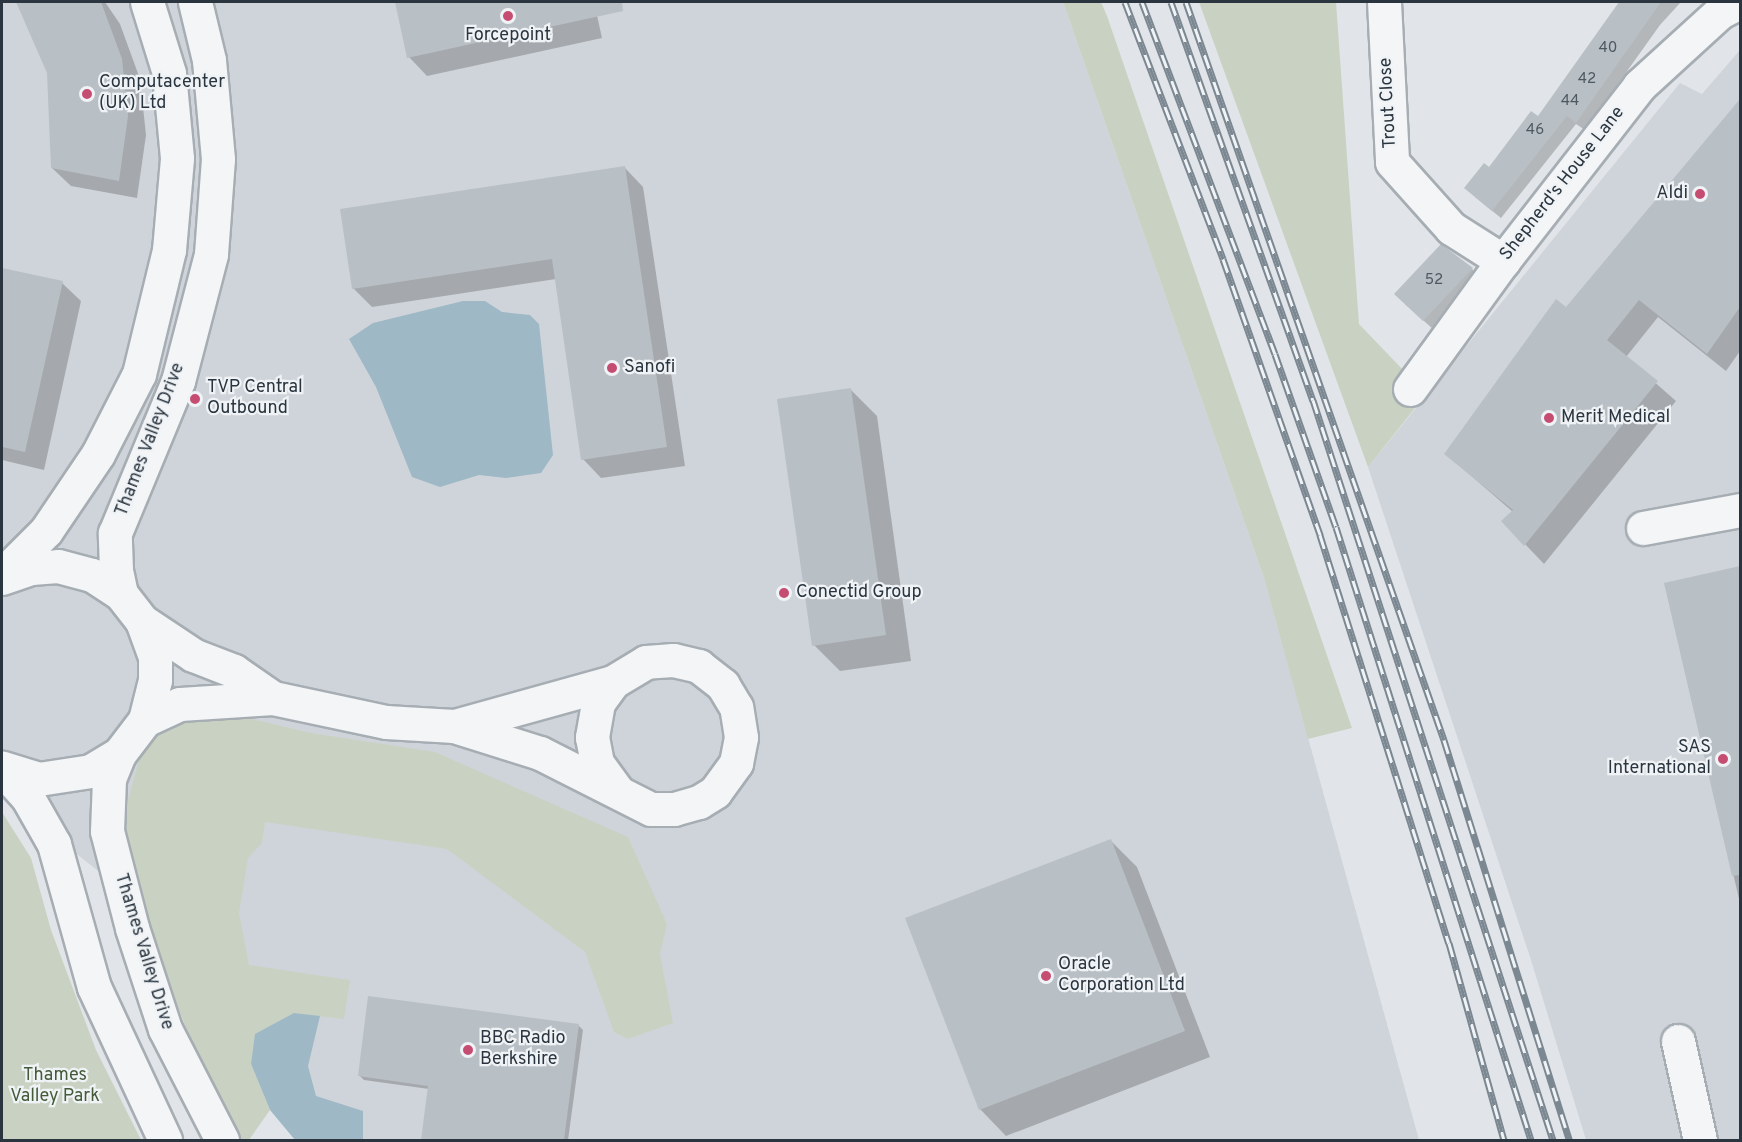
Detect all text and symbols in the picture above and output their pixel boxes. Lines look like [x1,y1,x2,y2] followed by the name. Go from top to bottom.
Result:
[501,9,515,23] marker: Forcepoint
[465,25,551,47] place label: Forcepoint
[1599,40,1617,58] house number: 40
[1376,57,1402,149] street label: Trout Close
[1578,71,1596,89] house number: 42
[99,73,225,116] place label: Computacenter (UK) Ltd
[80,87,94,101] marker: Computacenter (UK) Ltd
[1561,93,1579,111] house number: 44
[1496,103,1630,265] street label: Shepherd's House Lane
[1526,122,1544,140] house number: 46
[1656,183,1688,205] place label: Aldi
[1693,187,1707,201] marker: Aldi
[1425,272,1443,290] house number: 52
[624,357,675,379] place label: Sanofi
[112,360,190,520] street label: Thames Valley Drive
[605,361,619,375] marker: Sanofi
[207,378,303,420] place label: TVP Central Outbound
[188,392,202,406] marker: TVP Central Outbound
[1561,407,1670,429] place label: Merit Medical
[1542,411,1556,425] marker: Merit Medical
[796,582,922,604] place label: Conectid Group
[777,586,791,600] marker: Conectid Group
[1608,738,1711,780] place label: SAS International
[1716,752,1730,766] marker: SAS International
[109,871,177,1033] street label: Thames Valley Drive
[1058,955,1185,998] place label: Oracle Corporation Ltd
[1039,969,1053,983] marker: Oracle Corporation Ltd
[480,1029,565,1072] place label: BBC Radio Berkshire
[461,1043,475,1057] marker: BBC Radio Berkshire
[10,1066,100,1108] park label: Thames Valley Park

